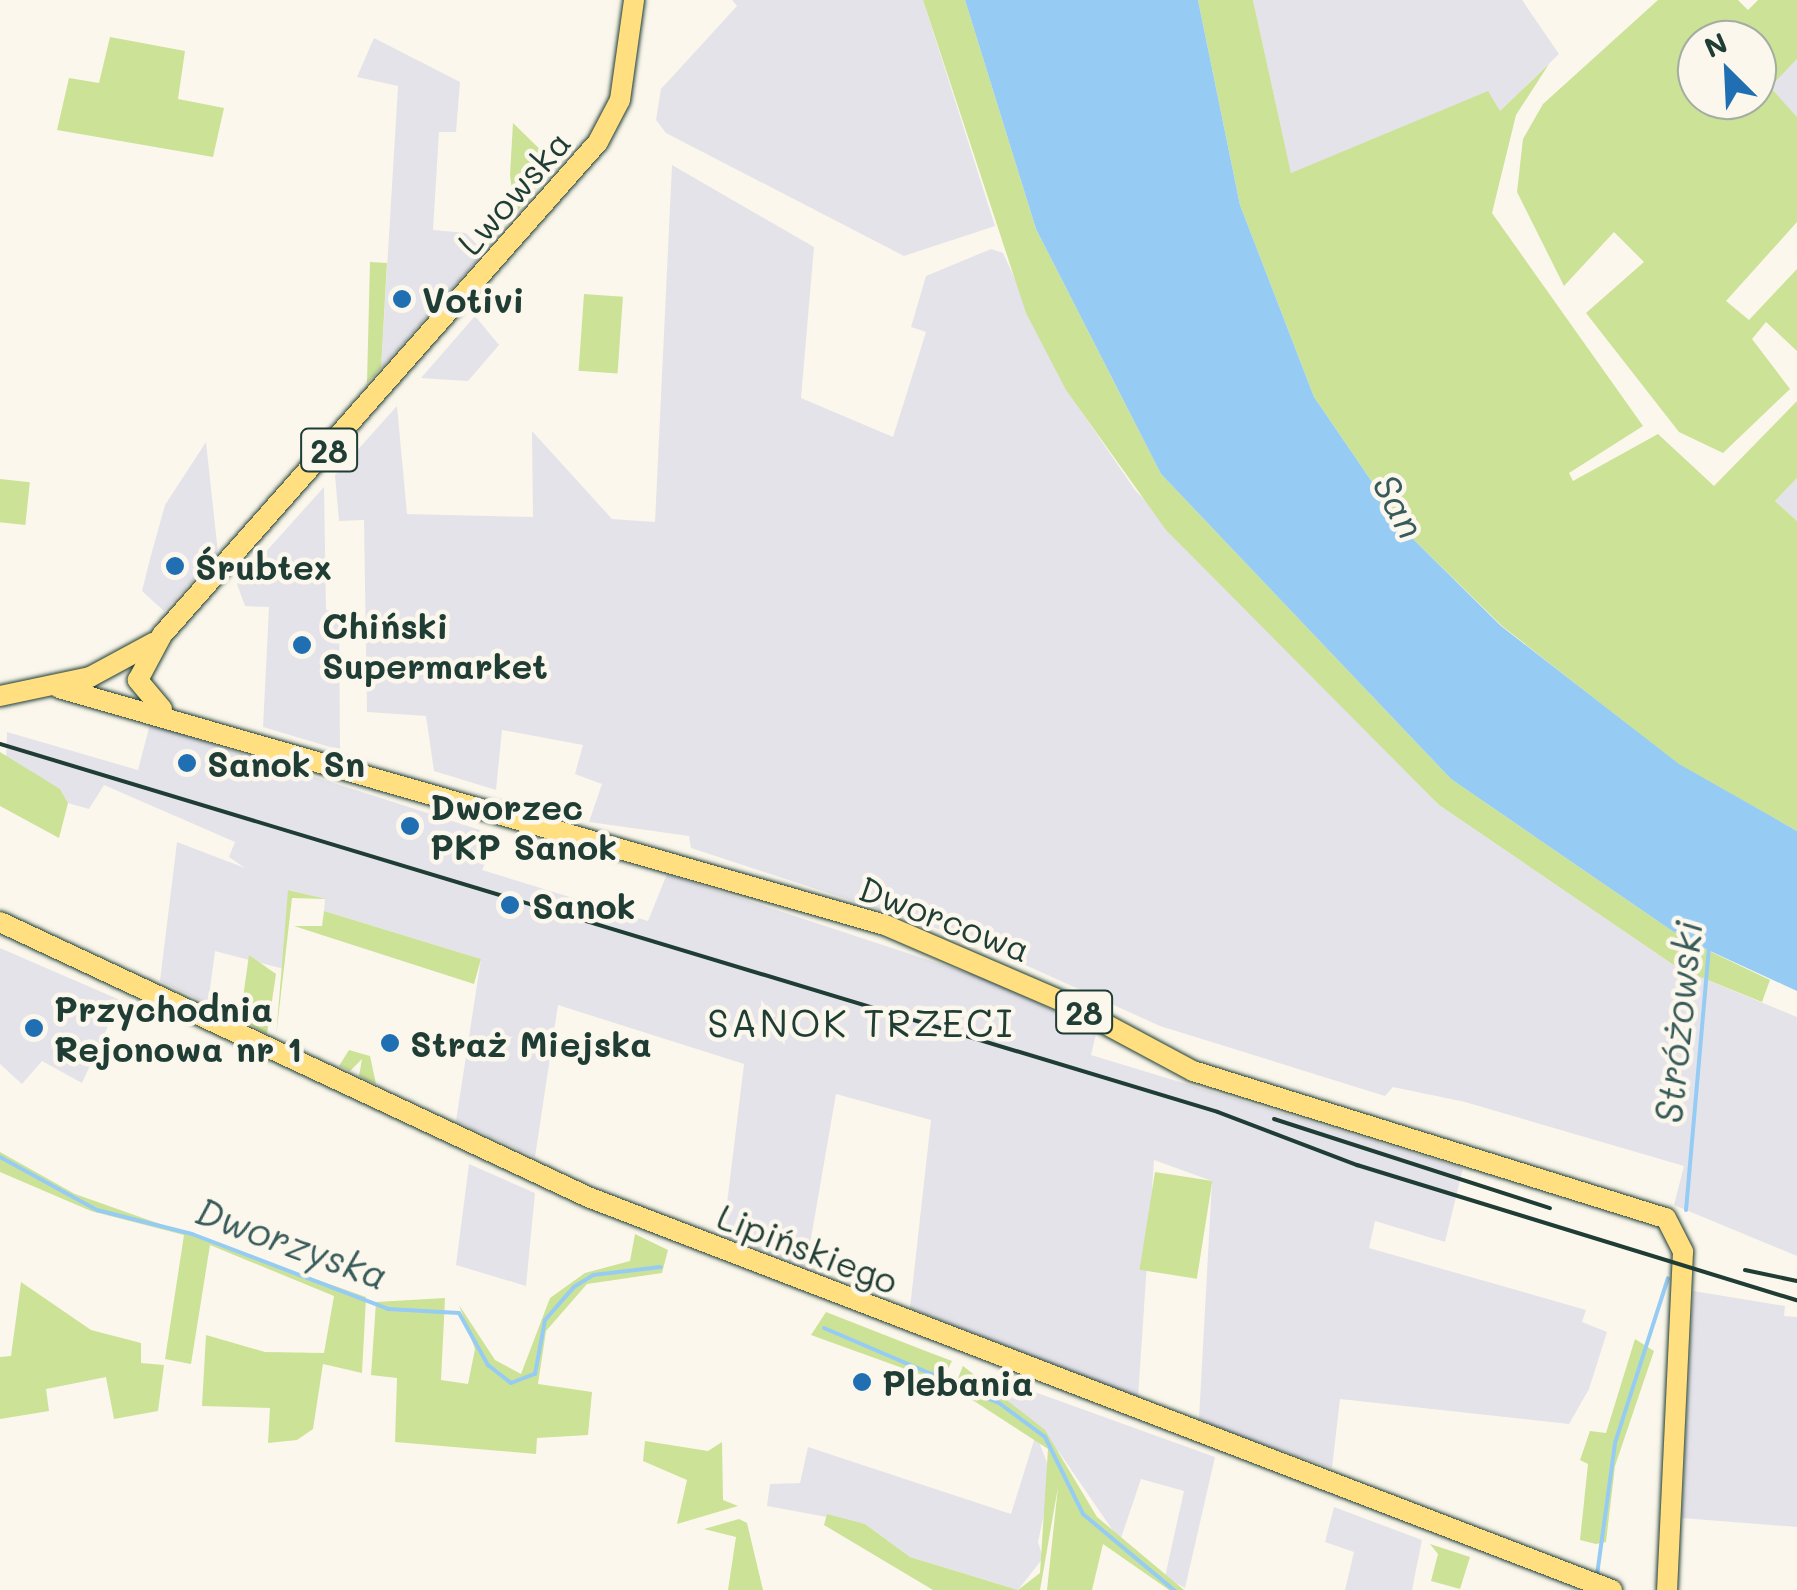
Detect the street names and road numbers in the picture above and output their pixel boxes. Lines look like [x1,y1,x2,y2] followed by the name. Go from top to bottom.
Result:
[448,121,578,263] street label: Lwowska
[299,423,359,477] road number: 28
[854,866,1036,970] street label: Dworcowa
[1054,985,1114,1039] road number: 28
[712,1194,904,1302] street label: Lipińskiego

